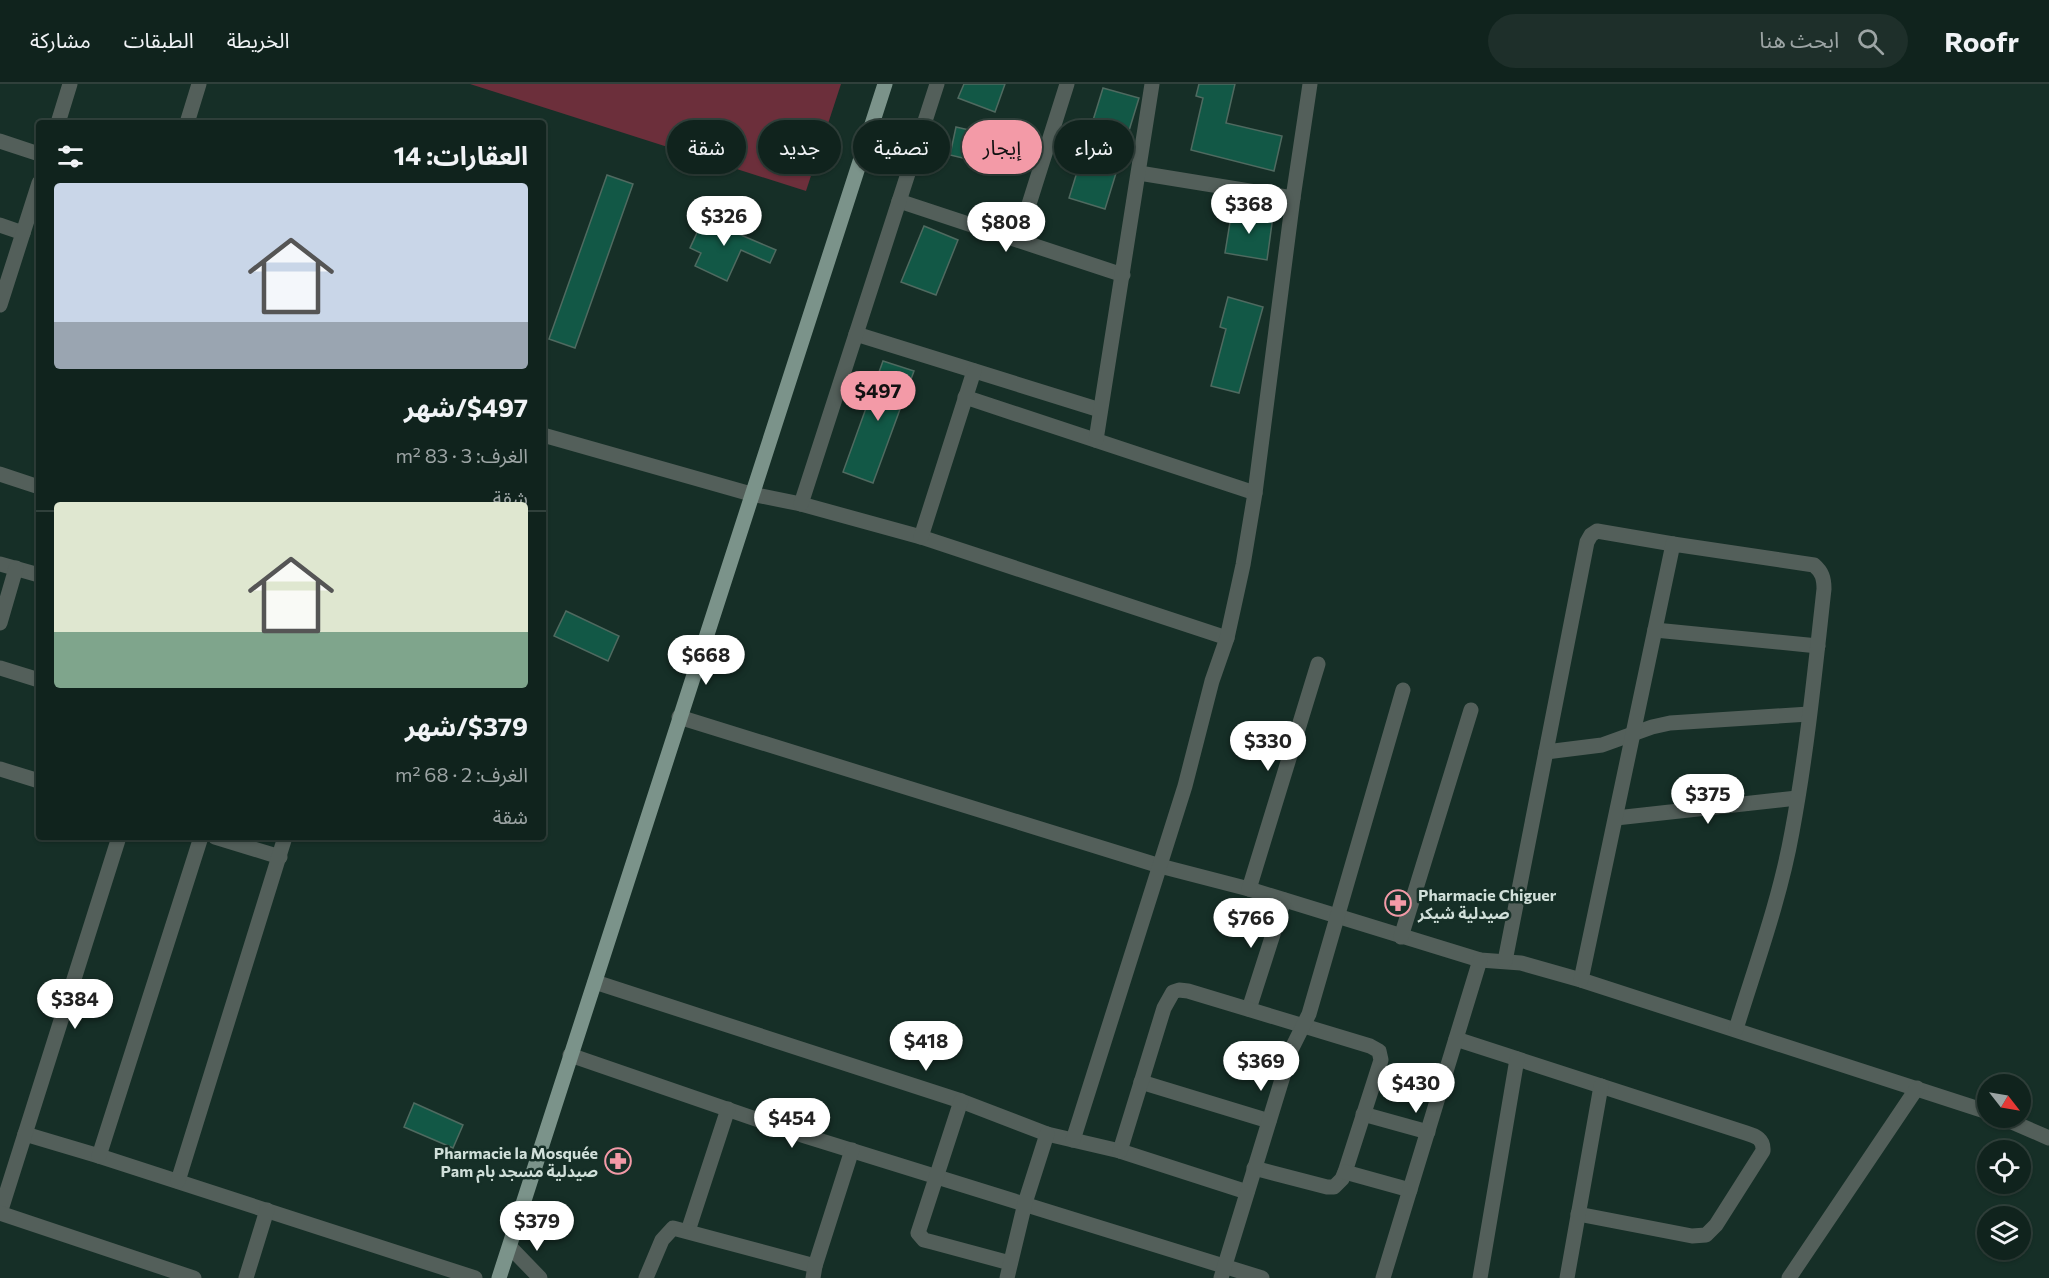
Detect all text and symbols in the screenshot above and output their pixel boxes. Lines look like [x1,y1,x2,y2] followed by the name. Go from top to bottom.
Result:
[1488,14,1908,68] search box
[1944,24,2019,58] text: Roofr
[1854,25,1887,58] icon: search
[1759,26,1839,53] text: ابحث هنا
[30,27,91,52] text: مشاركة
[124,27,194,52] text: الطبقات
[227,27,290,52] text: الخريطة
[667,120,746,174] chip: شقة
[758,120,841,174] chip: جديد
[853,120,950,174] chip: تصفية
[962,120,1042,174] chip: إيجار
[1054,120,1134,174] chip: شراء
[394,139,528,170] text: العقارات: 14
[54,140,87,173] icon: filters
[1213,184,1285,235] pin: $368
[1225,191,1273,215] text: $368
[688,196,760,247] pin: $326
[970,202,1042,253] pin: $808
[701,203,747,227] text: $326
[981,209,1031,233] text: $808
[237,222,345,330] icon: home
[842,371,914,422] pin: $497
[855,378,901,402] text: $497
[404,391,528,422] text: $497/شهر
[395,443,528,467] text: الغرف: 3 · 83 m²
[493,485,528,509] text: شقة
[237,541,345,649] icon: home
[670,635,742,686] pin: $668
[682,642,730,666] text: $668
[405,710,528,741] text: $379/شهر
[1232,721,1304,772] pin: $330
[1244,728,1292,752] text: $330
[395,762,528,786] text: الغرف: 2 · 68 m²
[1672,774,1744,825] pin: $375
[1685,781,1731,805] text: $375
[493,804,528,828] text: شقة
[1417,885,1557,923] place label: Pharmacie Chiguer صيدلية شيكر
[1383,888,1413,918] pharmacy icon: Pharmacie Chiguer صيدلية شيكر
[1215,898,1287,949] pin: $766
[1227,905,1275,929] text: $766
[39,979,111,1030] pin: $384
[51,986,99,1010] text: $384
[890,1021,962,1072] pin: $418
[904,1028,948,1052] text: $418
[1225,1041,1297,1092] pin: $369
[1237,1048,1285,1072] text: $369
[1380,1063,1452,1114] pin: $430
[1392,1070,1440,1094] text: $430
[1977,1074,2031,1128] north arrow
[1977,1074,2031,1260] map controls
[756,1098,828,1149] pin: $454
[768,1105,816,1129] text: $454
[1977,1140,2031,1194] button: locate
[434,1143,598,1183] place label: Pharmacie la Mosquée Pam صيدلية مسجد بام
[603,1146,633,1176] pharmacy icon: Pharmacie la Mosquée Pam صيدلية مسجد بام
[501,1201,573,1252] pin: $379
[1977,1206,2031,1260] button: layers
[514,1208,560,1232] text: $379

